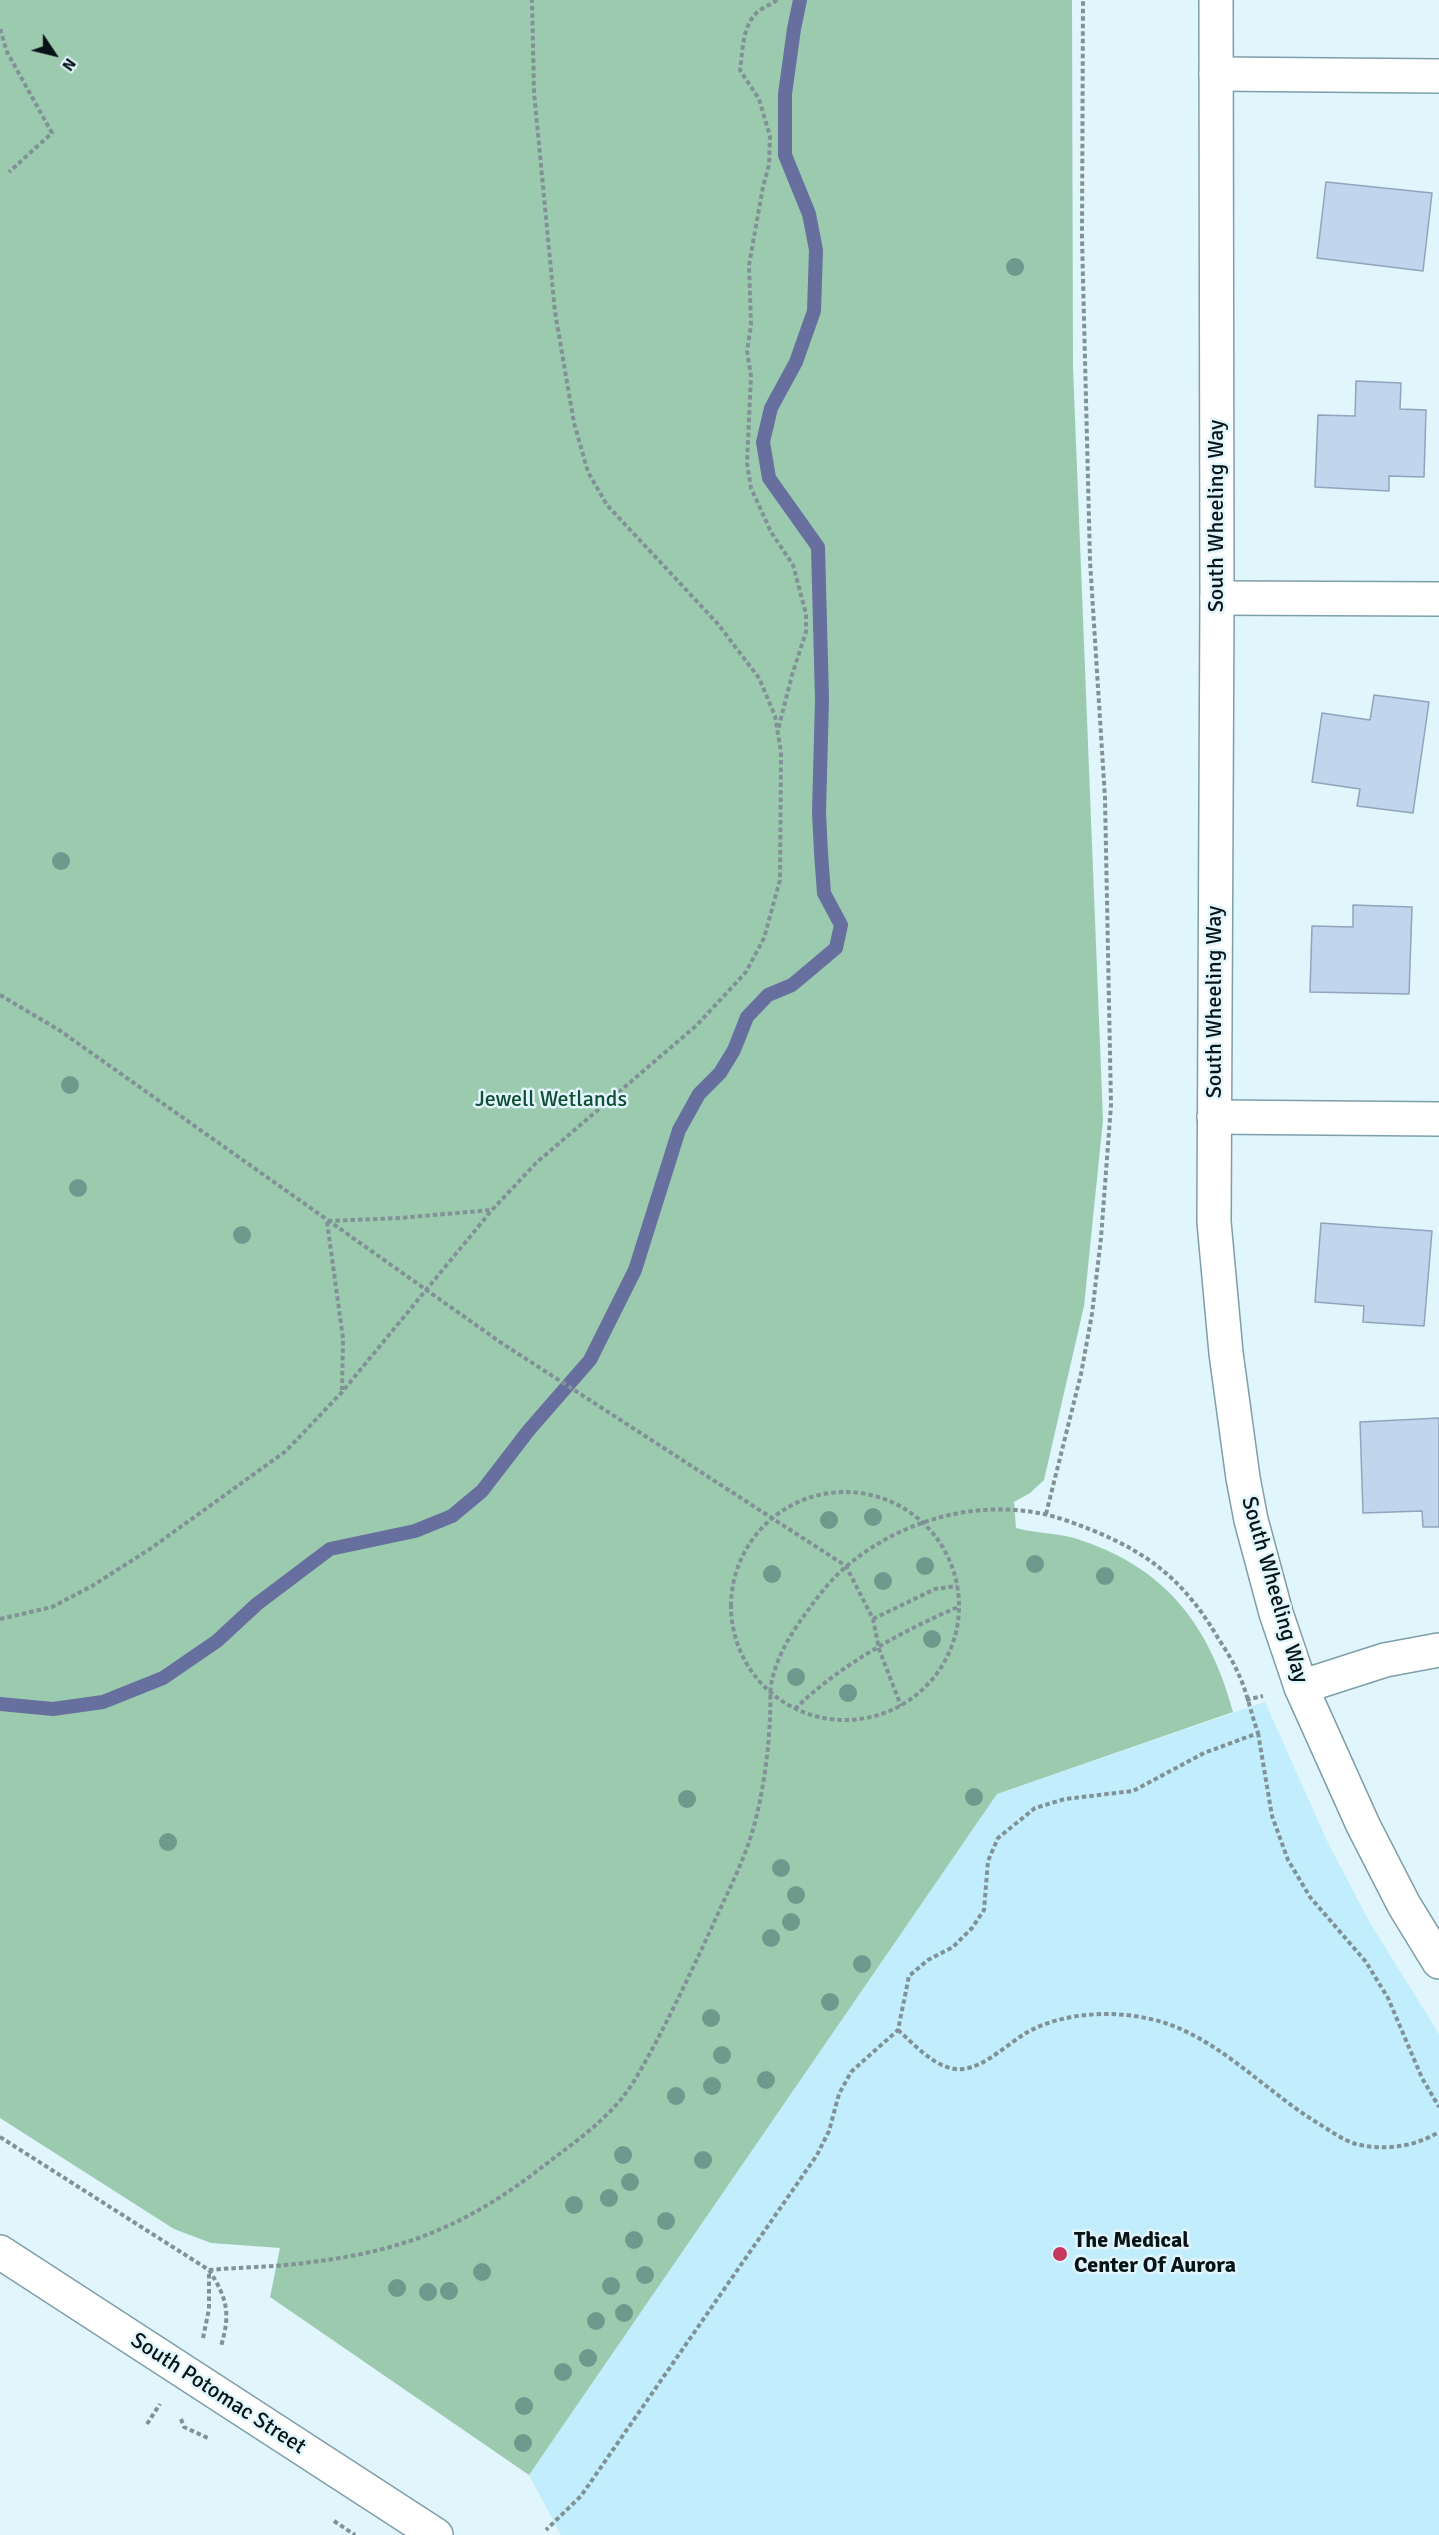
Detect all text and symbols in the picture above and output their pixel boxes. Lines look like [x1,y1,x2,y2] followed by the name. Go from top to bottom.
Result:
[24,24,84,84] north arrow
[57,54,80,75] text: N
[1204,420,1230,612] street label: South Wheeling Way
[1202,906,1228,1098] street label: South Wheeling Way
[475,1087,627,1113] park label: Jewell Wetlands
[1235,1494,1313,1686] street label: South Wheeling Way
[1074,2228,1236,2280] place label: The Medical Center Of Aurora
[1051,2245,1069,2263] marker: The Medical Center Of Aurora
[126,2328,310,2460] street label: South Potomac Street

